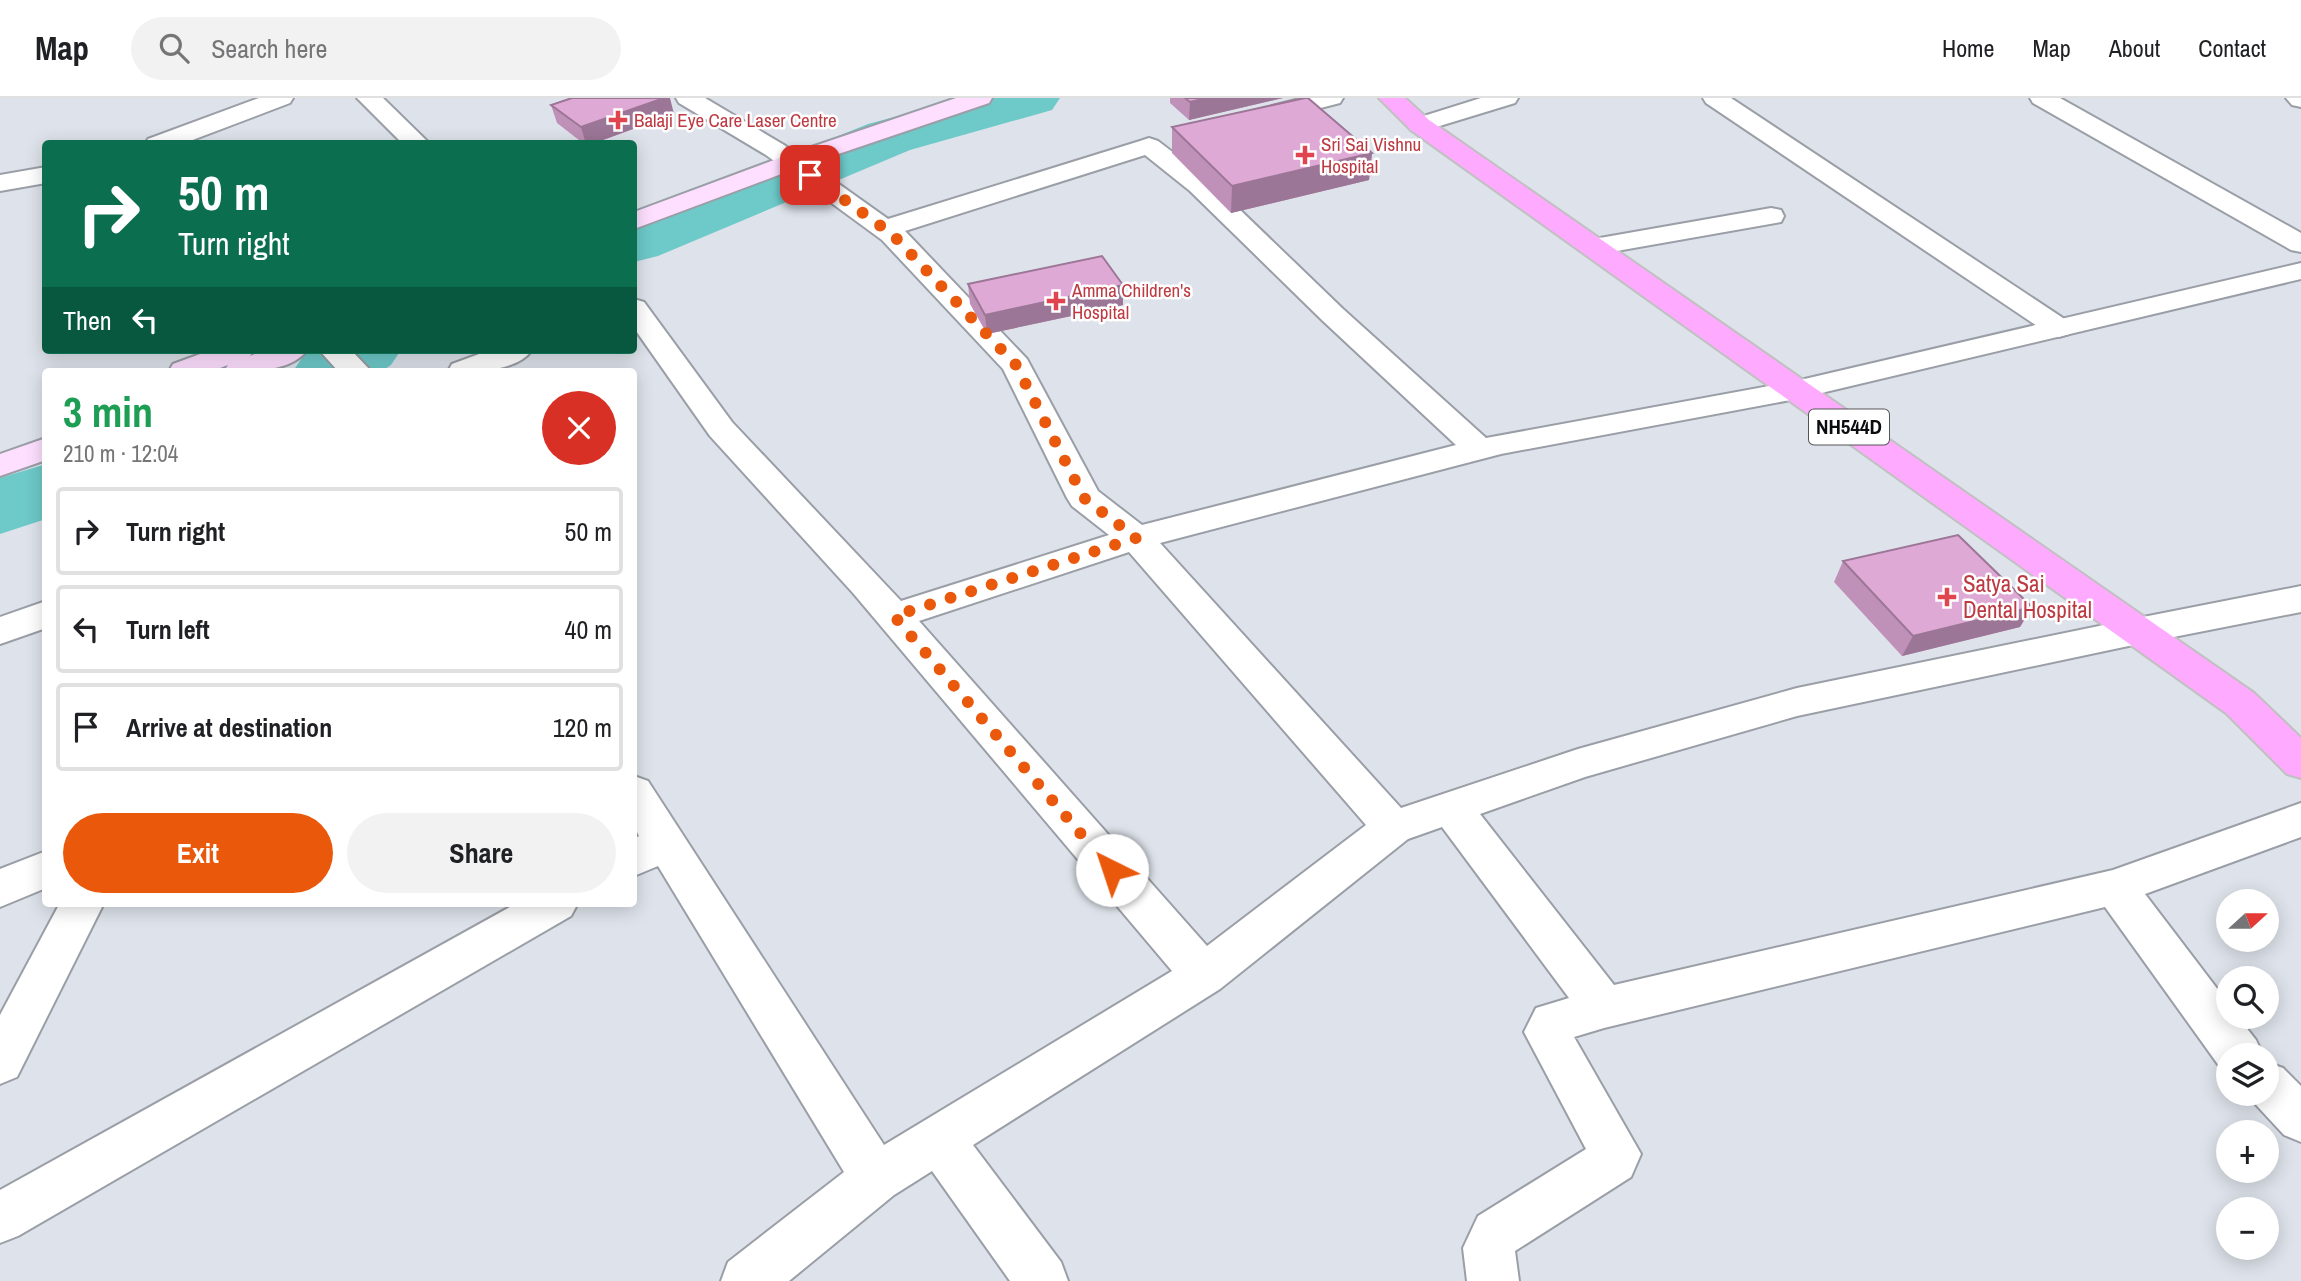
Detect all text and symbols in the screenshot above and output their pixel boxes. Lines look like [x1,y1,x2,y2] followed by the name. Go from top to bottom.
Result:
[131,17,621,80] search box
[35,26,89,70] text: Map
[155,29,193,67] icon: search
[211,31,327,66] text: Search here
[1942,32,1994,64] text: Home
[2032,32,2071,64] text: Map
[2109,32,2160,64] text: About
[2198,32,2266,64] text: Contact
[634,107,837,133] place label: Balaji Eye Care Laser Centre
[608,110,628,130] marker: Balaji Eye Care Laser Centre
[1321,131,1421,179] place label: Sri Sai Vishnu Hospital
[780,145,840,205] pin
[1295,145,1315,165] marker: Sri Sai Vishnu Hospital
[791,156,829,194] icon: arrive
[178,159,270,225] text: 50 m
[63,168,154,259] icon: right
[178,222,290,265] text: Turn right
[1071,277,1191,325] place label: Amma Children's Hospital
[1046,291,1066,311] marker: Amma Children's Hospital
[126,301,164,339] icon: left
[63,303,112,338] text: Then
[63,384,153,440] text: 3 min
[542,391,616,465] button: close
[1809,410,1889,444] road number: NH544D
[63,438,178,469] text: 210 m · 12:04
[67,512,105,550] icon: right
[126,514,225,549] text: Turn right
[565,514,612,549] text: 50 m
[1963,568,2092,625] place label: Satya Sai Dental Hospital
[1937,587,1957,607] marker: Satya Sai Dental Hospital
[67,610,105,648] icon: left
[126,612,210,647] text: Turn left
[565,612,612,647] text: 40 m
[67,708,105,746] icon: arrive
[126,710,332,745] text: Arrive at destination
[553,710,612,745] text: 120 m
[63,813,333,893] button: Exit
[347,813,616,893] button: Share
[1075,833,1149,907] position arrow
[2216,889,2278,952] north arrow
[2216,889,2279,1260] map controls
[2216,966,2279,1029] button: search
[2216,1043,2279,1106] button: layers
[2216,1120,2279,1183] button: +
[2216,1197,2279,1260] button: −

